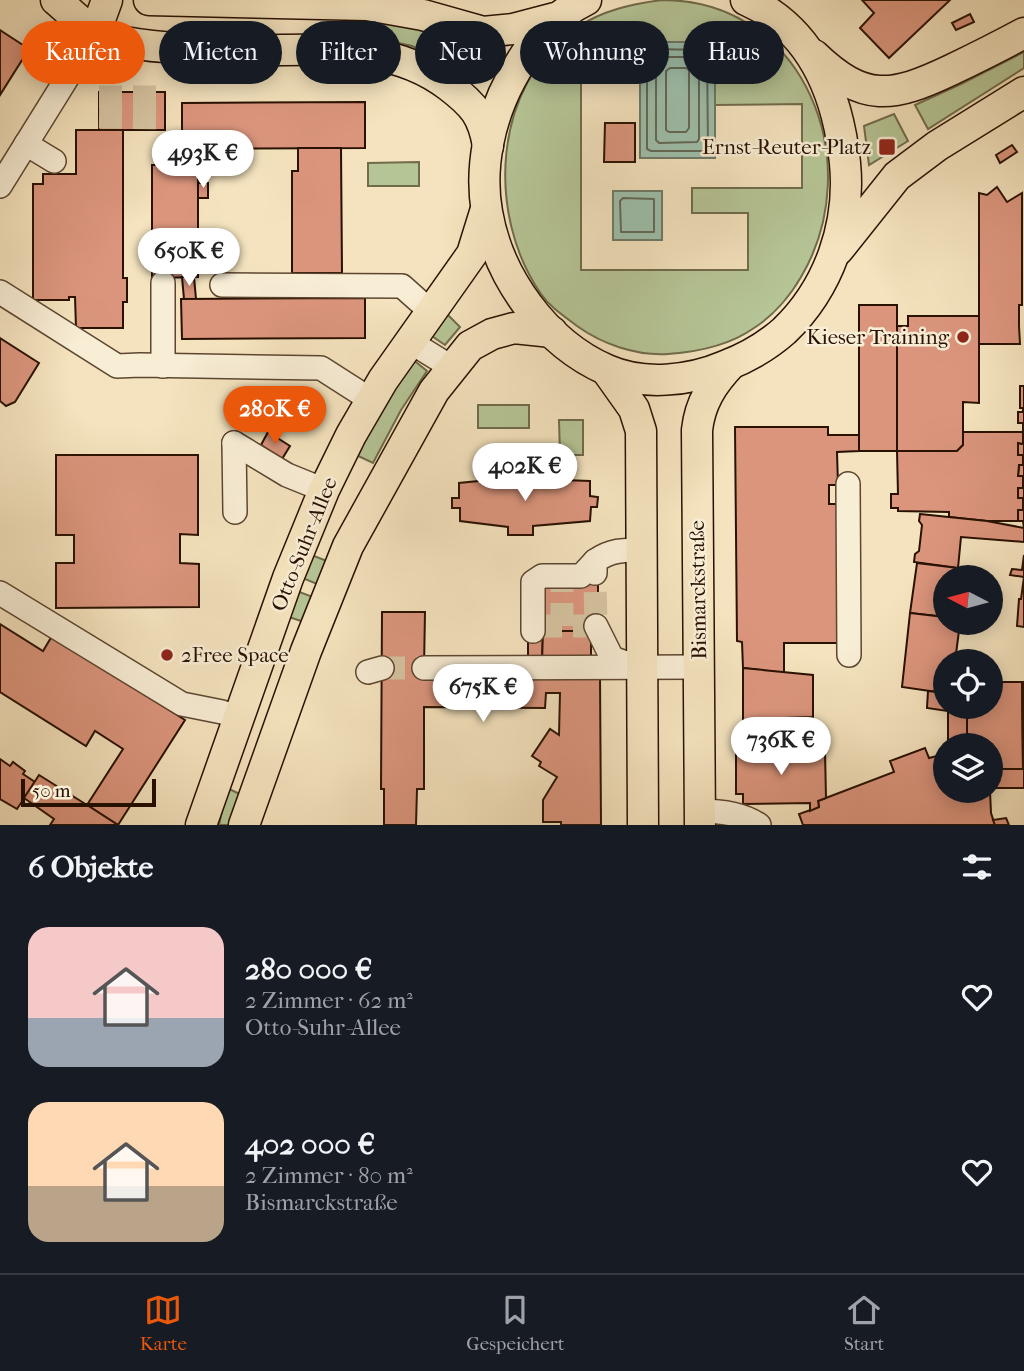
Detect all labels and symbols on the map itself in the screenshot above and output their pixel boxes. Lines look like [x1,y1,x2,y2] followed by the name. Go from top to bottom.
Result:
[146,130,260,190] pin: 493K €
[702,135,871,159] place label: Ernst-Reuter-Platz
[877,137,897,157] marker: Ernst-Reuter-Platz
[132,229,246,288] pin: 650K €
[806,325,950,349] place label: Kieser Training
[955,329,971,345] marker: Kieser Training
[218,386,332,446] pin: 280K €
[468,444,582,503] pin: 402K €
[266,473,342,615] street label: Otto-Suhr-Allee
[685,520,711,660] street label: Bismarckstraße
[933,565,1003,635] north arrow
[181,643,289,667] place label: 2Free Space
[159,647,175,663] marker: 2Free Space
[426,664,540,724] pin: 675K €
[724,718,838,777] pin: 736K €
[21,776,156,808] scale bar

